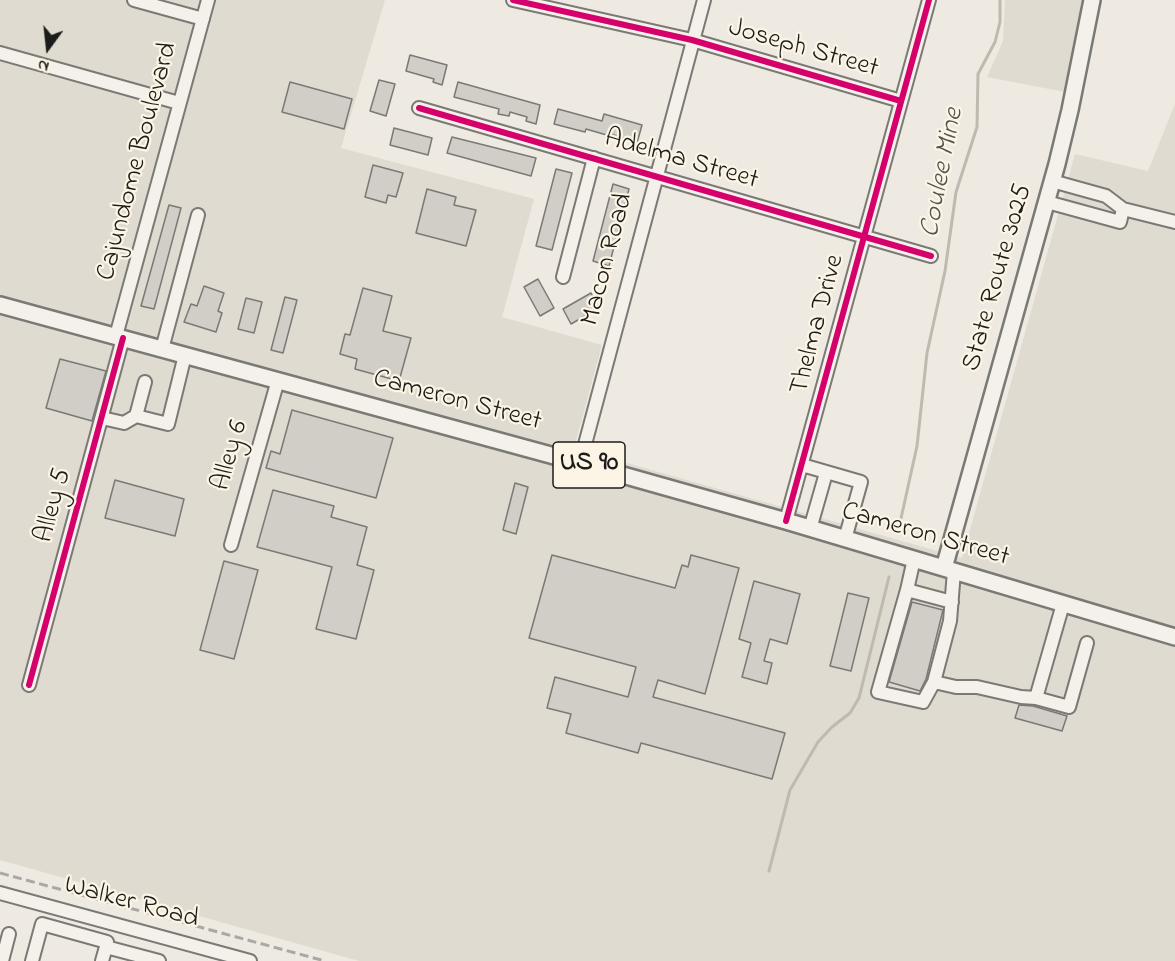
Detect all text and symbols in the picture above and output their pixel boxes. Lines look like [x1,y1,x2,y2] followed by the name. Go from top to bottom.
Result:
[724,13,882,87] street label: Joseph Street
[18,18,78,78] north arrow
[92,39,186,285] street label: Cajundome Boulevard
[35,52,52,78] text: N
[915,105,973,241] water label: Coulee Mine
[600,124,762,198] street label: Adelma Street
[957,181,1041,375] street label: State Route 3025
[576,190,642,330] street label: Macon Road
[785,251,853,399] street label: Thelma Drive
[369,364,545,440] street label: Cameron Street
[207,417,257,495] street label: Alley 6
[553,442,625,488] road number: US 90
[30,466,80,546] street label: Alley 5
[837,497,1013,575] street label: Cameron Street
[60,871,202,937] street label: Walker Road

